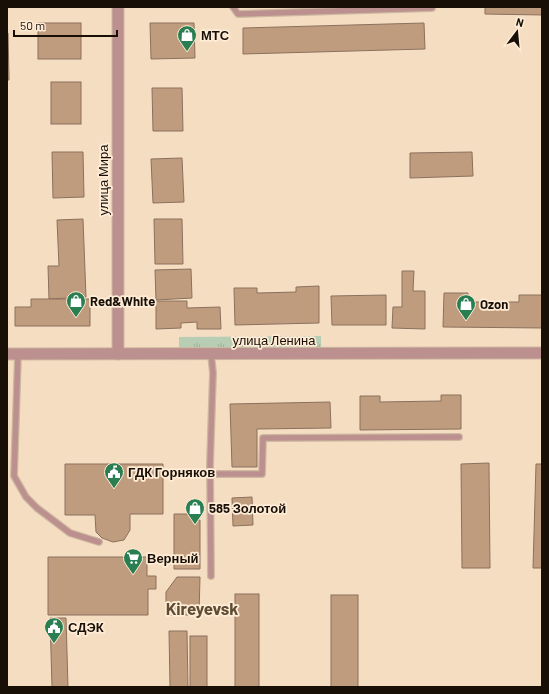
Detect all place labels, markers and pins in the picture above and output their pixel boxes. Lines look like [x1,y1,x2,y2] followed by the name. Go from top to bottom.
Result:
[176,24,198,52] shop icon: МТС
[201,27,230,43] place label: МТС
[65,290,87,318] shop icon: Red&White
[90,293,155,309] place label: Red&White
[455,293,477,321] shop icon: Ozon
[480,296,508,312] place label: Ozon
[103,461,125,489] public building icon: ГДК Горняков
[128,464,215,480] place label: ГДК Горняков
[184,497,206,525] shop icon: 585 Золотой
[209,500,286,516] place label: 585 Золотой
[122,547,144,575] supermarket icon: Верный
[147,550,199,566] place label: Верный
[43,616,65,644] public building icon: СДЭК
[68,619,104,635] place label: СДЭК

